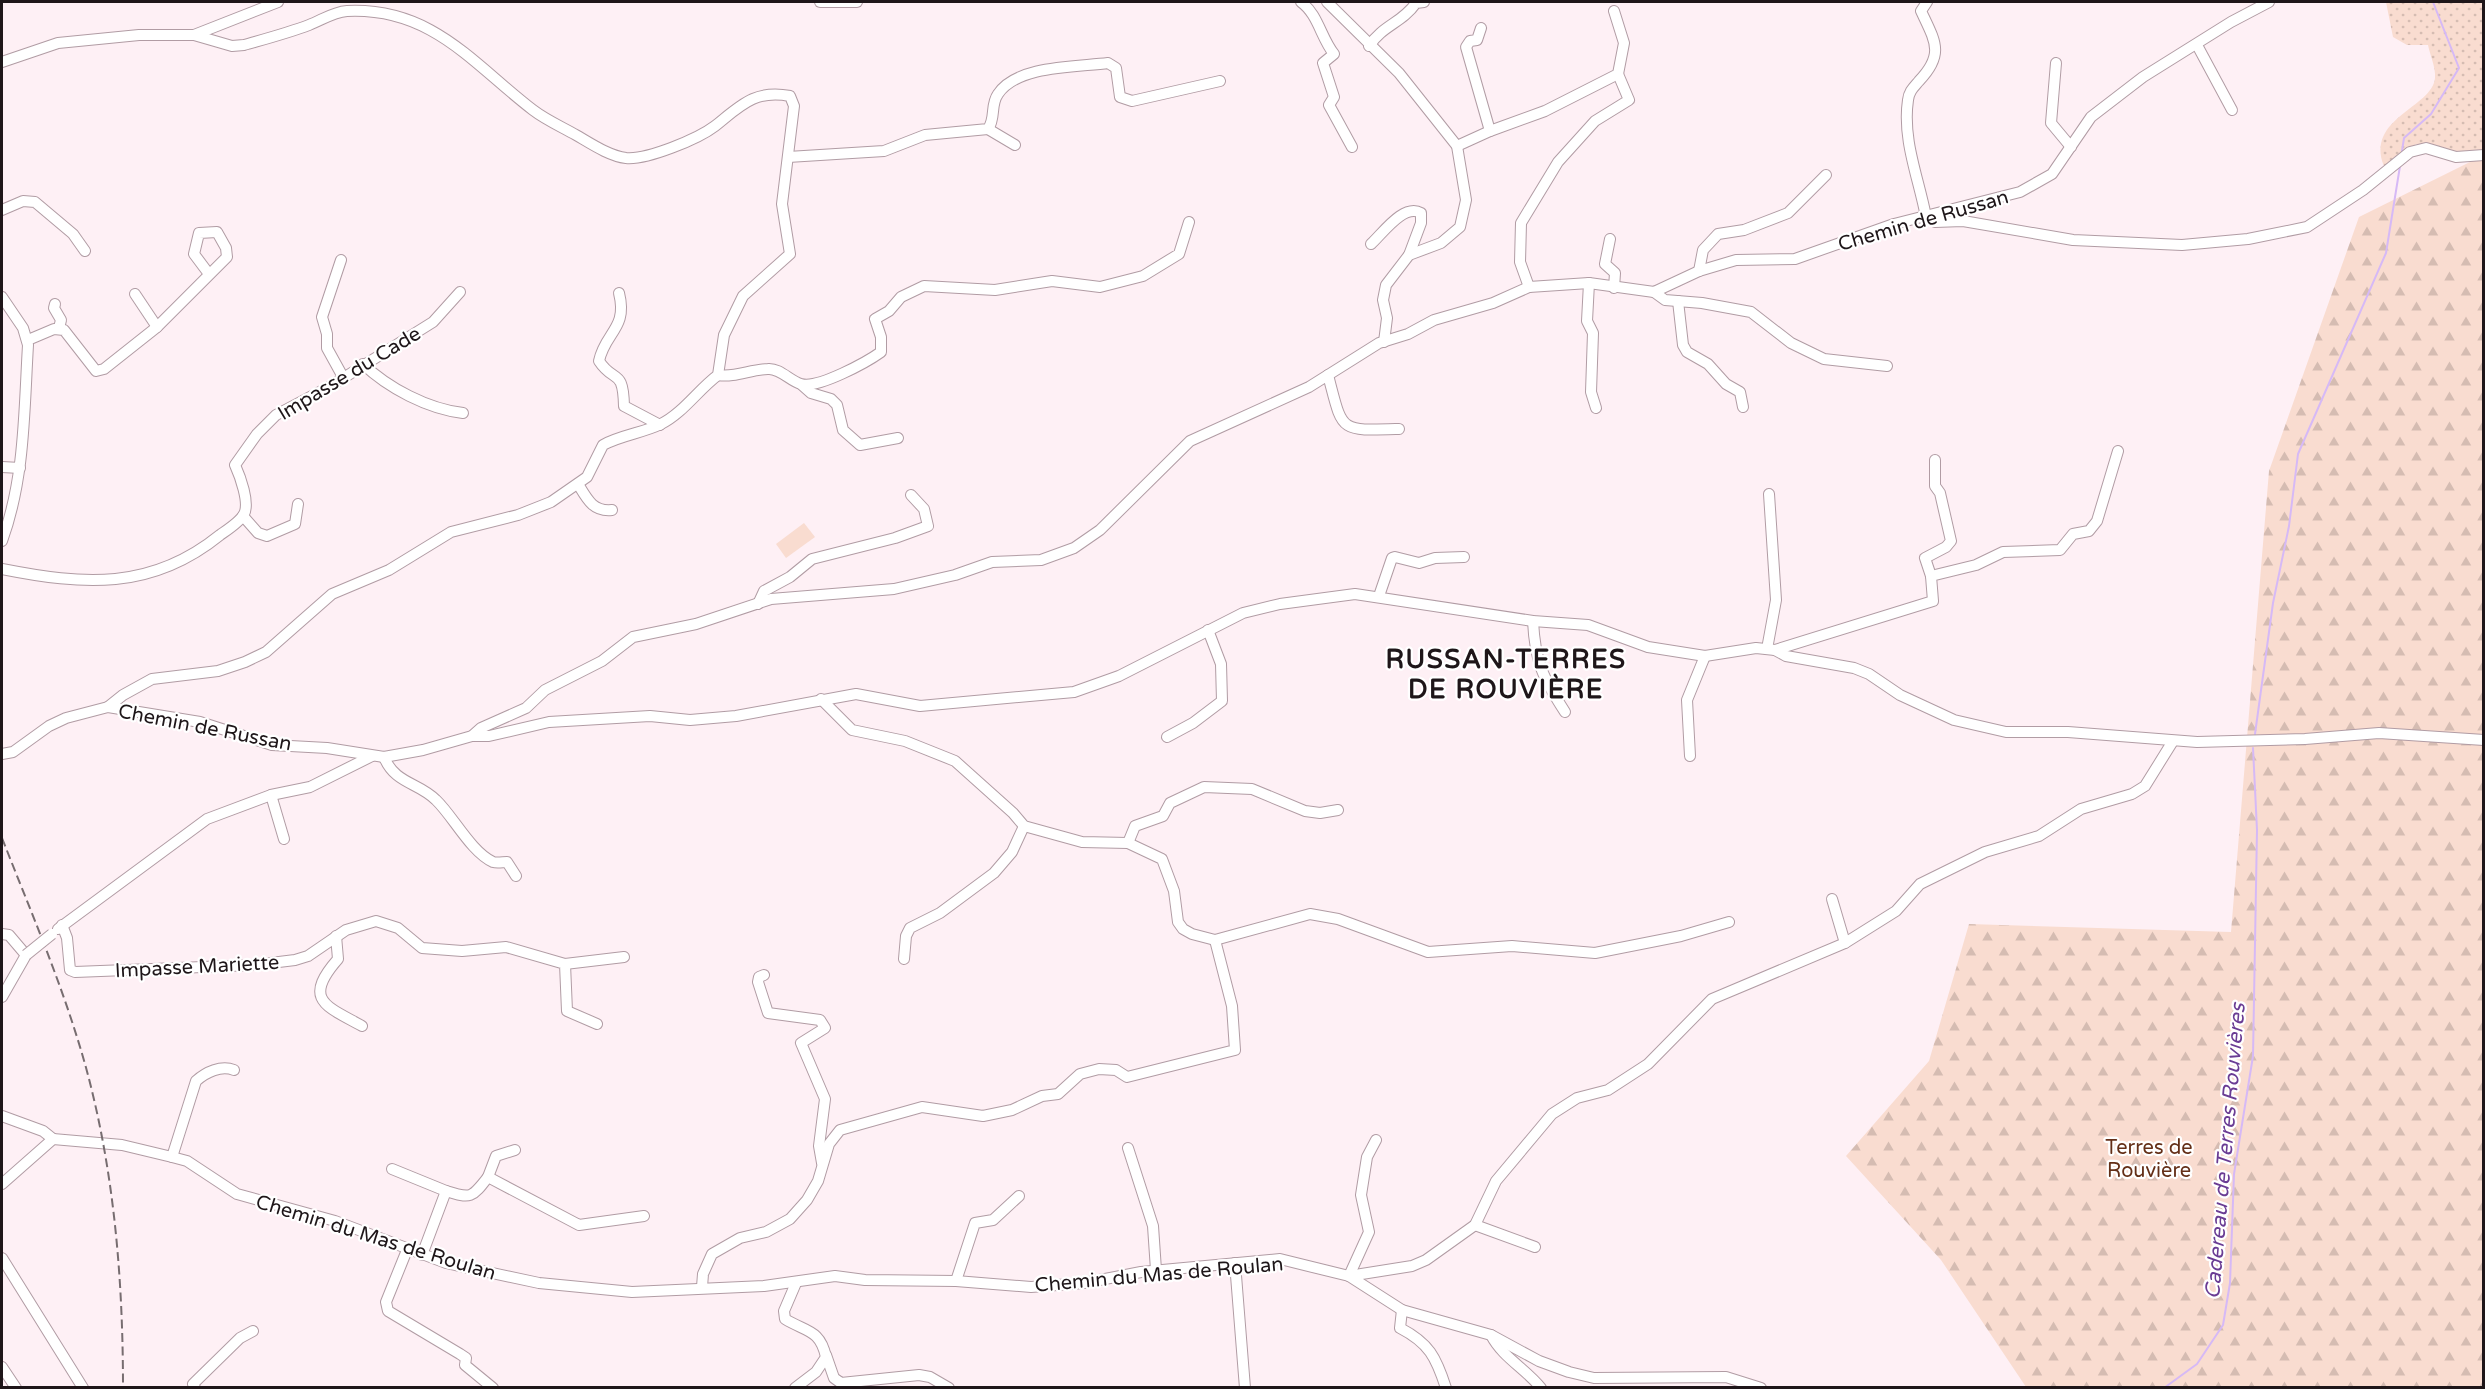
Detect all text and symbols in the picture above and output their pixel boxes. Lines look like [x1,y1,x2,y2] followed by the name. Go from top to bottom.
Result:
[1835,185,2011,257] street label: Chemin de Russan
[274,322,425,426] street label: Impasse du Cade
[1385,644,1627,705] district label: RUSSAN-TERRES DE ROUVIÈRE
[116,699,294,757] street label: Chemin de Russan
[114,951,280,983] street label: Impasse Mariette
[2200,1000,2251,1300] water label: Cadereau de Terres Rouvières
[2105,1136,2193,1183] park label: Terres de Rouvière
[253,1190,499,1286] street label: Chemin du Mas de Roulan
[1034,1252,1284,1298] street label: Chemin du Mas de Roulan

